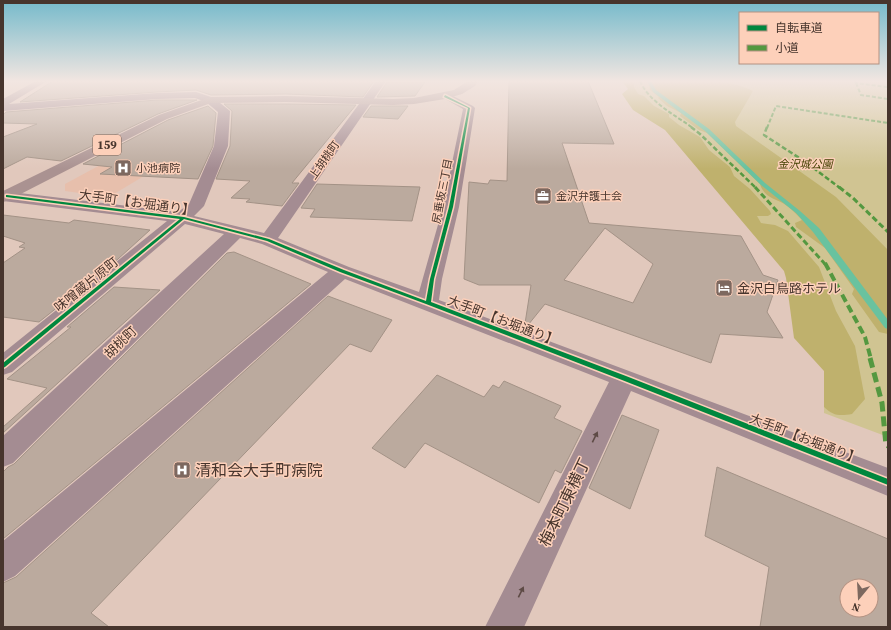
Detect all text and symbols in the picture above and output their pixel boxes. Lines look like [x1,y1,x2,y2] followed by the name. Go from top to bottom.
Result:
[739,12,879,64] legend
[775,20,823,36] text: 自転車道
[775,40,799,56] text: 小道
[93,135,121,155] road number: 159
[306,138,343,183] street label: 上胡桃町
[429,157,456,225] street label: 尻垂坂三丁目
[778,157,834,172] park label: 金沢城公園
[113,158,133,178] hospital icon: 小池病院
[136,161,180,176] place label: 小池病院
[78,186,196,219] street label: 大手町【お堀通り】
[533,186,553,206] office icon: 金沢弁護士会
[556,189,622,204] place label: 金沢弁護士会
[51,253,122,316] street label: 味噌蔵片原町
[714,278,734,298] hotel icon: 金沢白鳥路ホテル
[737,280,841,297] place label: 金沢白鳥路ホテル
[445,292,560,349] street label: 大手町【お堀通り】
[100,323,140,362] street label: 胡桃町
[747,410,862,467] street label: 大手町【お堀通り】
[592,431,598,443] one-way arrow
[533,454,595,550] street label: 梅本町東横丁
[195,459,323,481] place label: 清和会大手町病院
[172,460,192,480] hospital icon: 清和会大手町病院
[839,578,879,618] north arrow
[518,586,524,598] one-way arrow
[850,599,862,615] text: N

